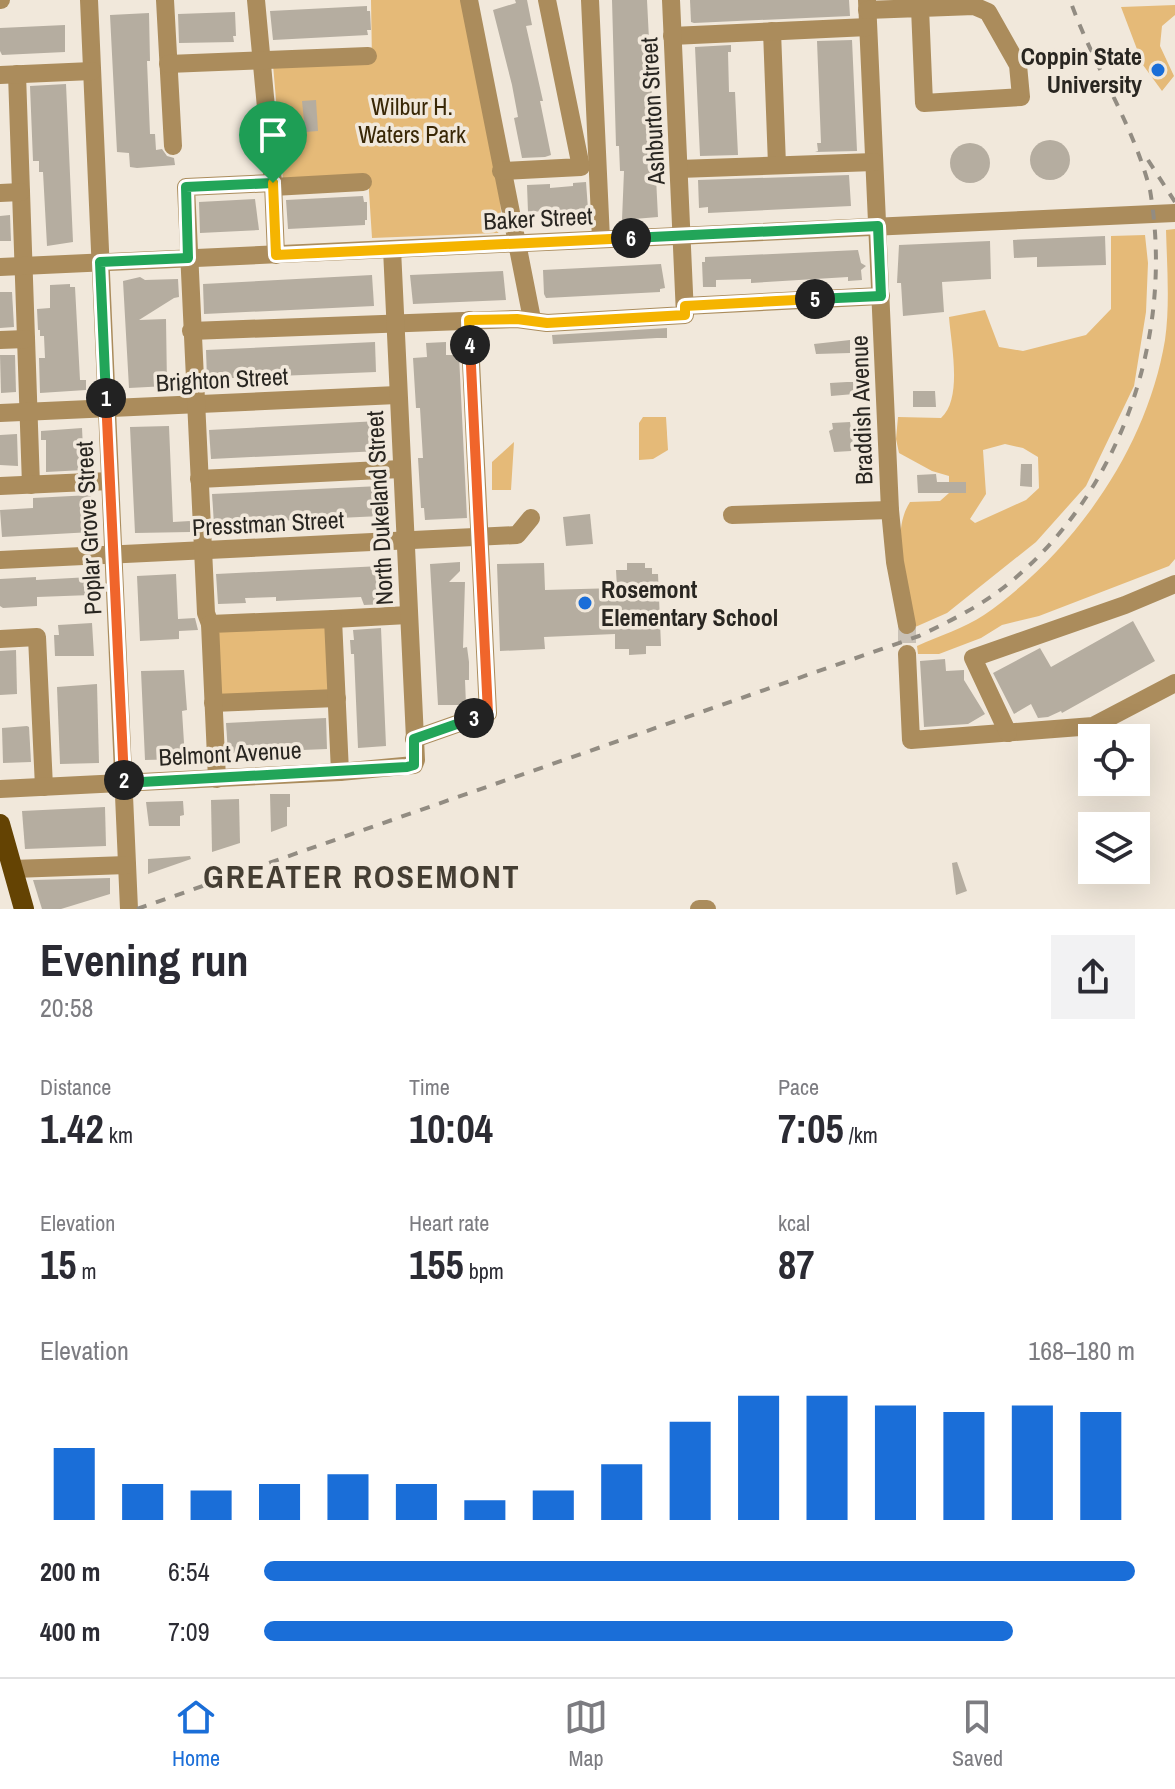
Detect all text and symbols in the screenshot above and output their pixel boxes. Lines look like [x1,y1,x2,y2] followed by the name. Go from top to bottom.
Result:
[632,36,672,187] street label: Ashburton Street
[1021,40,1142,100] place label: Coppin State University
[1149,61,1167,79] marker: Coppin State University
[358,90,466,150] park label: Wilbur H. Waters Park
[239,101,307,183] pin
[251,113,295,157] icon: arrive
[483,199,594,237] street label: Baker Street
[611,218,651,258] pin: 6
[626,223,636,253] text: 6
[795,279,835,319] pin: 5
[810,284,820,314] text: 5
[450,325,490,365] pin: 4
[465,330,475,360] text: 4
[842,335,880,485] street label: Braddish Avenue
[155,360,289,398] street label: Brighton Street
[86,378,126,418] pin: 1
[101,383,111,413] text: 1
[358,409,400,606] street label: North Dukeland Street
[67,440,109,616] street label: Poplar Grove Street
[191,503,345,543] street label: Presstman Street
[601,573,778,633] place label: Rosemont Elementary School
[576,594,594,612] marker: Rosemont Elementary School
[454,698,494,738] pin: 3
[469,703,479,733] text: 3
[1078,724,1150,884] map controls
[1078,724,1150,796] button: locate
[158,733,302,773] street label: Belmont Avenue
[104,760,144,800] pin: 2
[119,765,129,795] text: 2
[1078,812,1150,884] button: layers
[203,855,521,898] district label: GREATER ROSEMONT
[40,930,249,990] text: Evening run
[1051,935,1135,1019] button: share
[40,990,93,1025] text: 20:58
[40,1072,111,1102] text: Distance
[409,1072,450,1102] text: Time
[778,1072,819,1102] text: Pace
[40,1102,104,1155] text: 1.42
[409,1102,493,1155] text: 10:04
[778,1102,844,1155] text: 7:05
[104,1120,133,1150] text: km
[844,1120,878,1150] text: /km
[40,1208,115,1238] text: Elevation
[409,1208,489,1238] text: Heart rate
[778,1208,810,1238] text: kcal
[40,1238,76,1291] text: 15
[409,1238,464,1291] text: 155
[778,1238,814,1291] text: 87
[76,1256,97,1286] text: m
[464,1256,504,1286] text: bpm
[40,1333,129,1368] text: Elevation
[1028,1333,1135,1368] text: 168–180 m
[40,1554,100,1589] text: 200 m
[168,1554,210,1589] text: 6:54
[40,1614,100,1649] text: 400 m
[168,1614,210,1649] text: 7:09
[172,1695,220,1773] tab: Home
[564,1695,608,1773] tab: Map
[952,1695,1003,1773] tab: Saved

